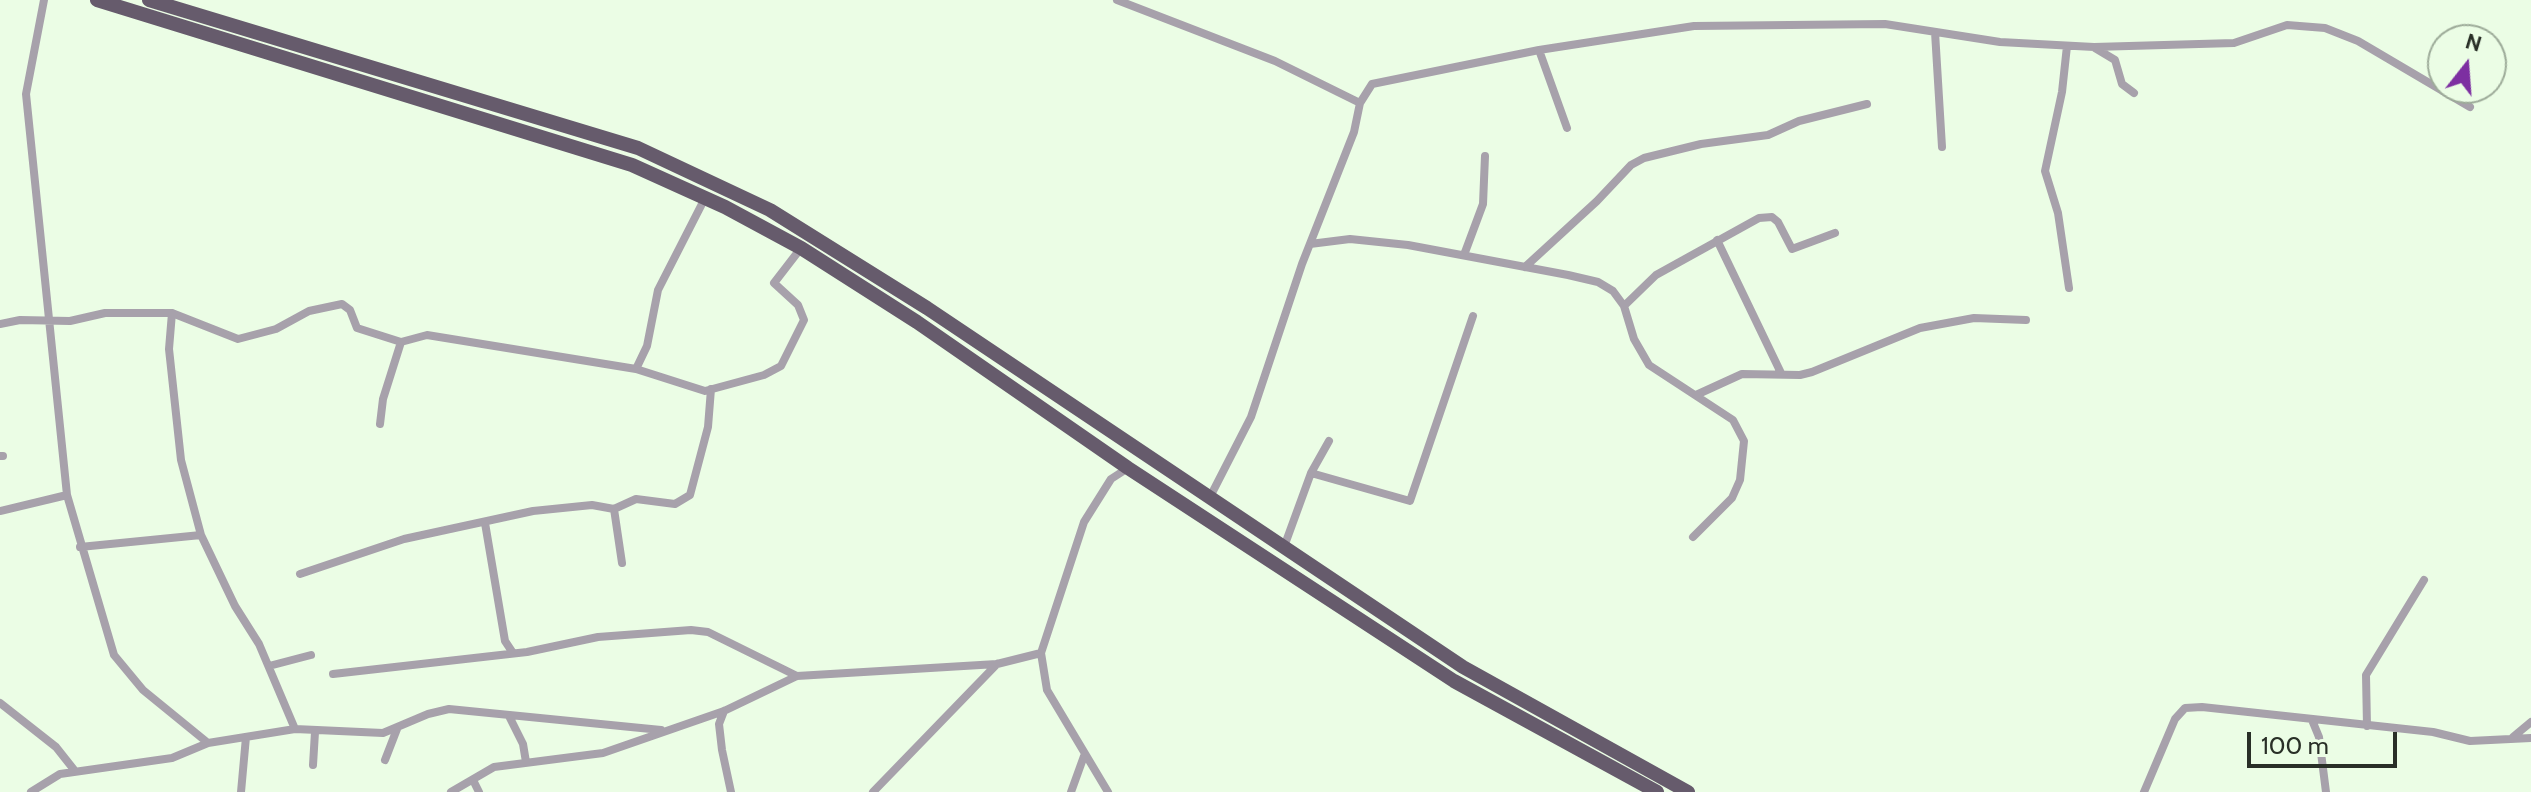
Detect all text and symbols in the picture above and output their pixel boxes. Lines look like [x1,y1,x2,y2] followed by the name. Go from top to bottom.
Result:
[2427,24,2507,104] north arrow
[2462,27,2485,58] text: N
[2251,716,2401,766] scale bar
[2261,731,2329,760] text: 100 m

